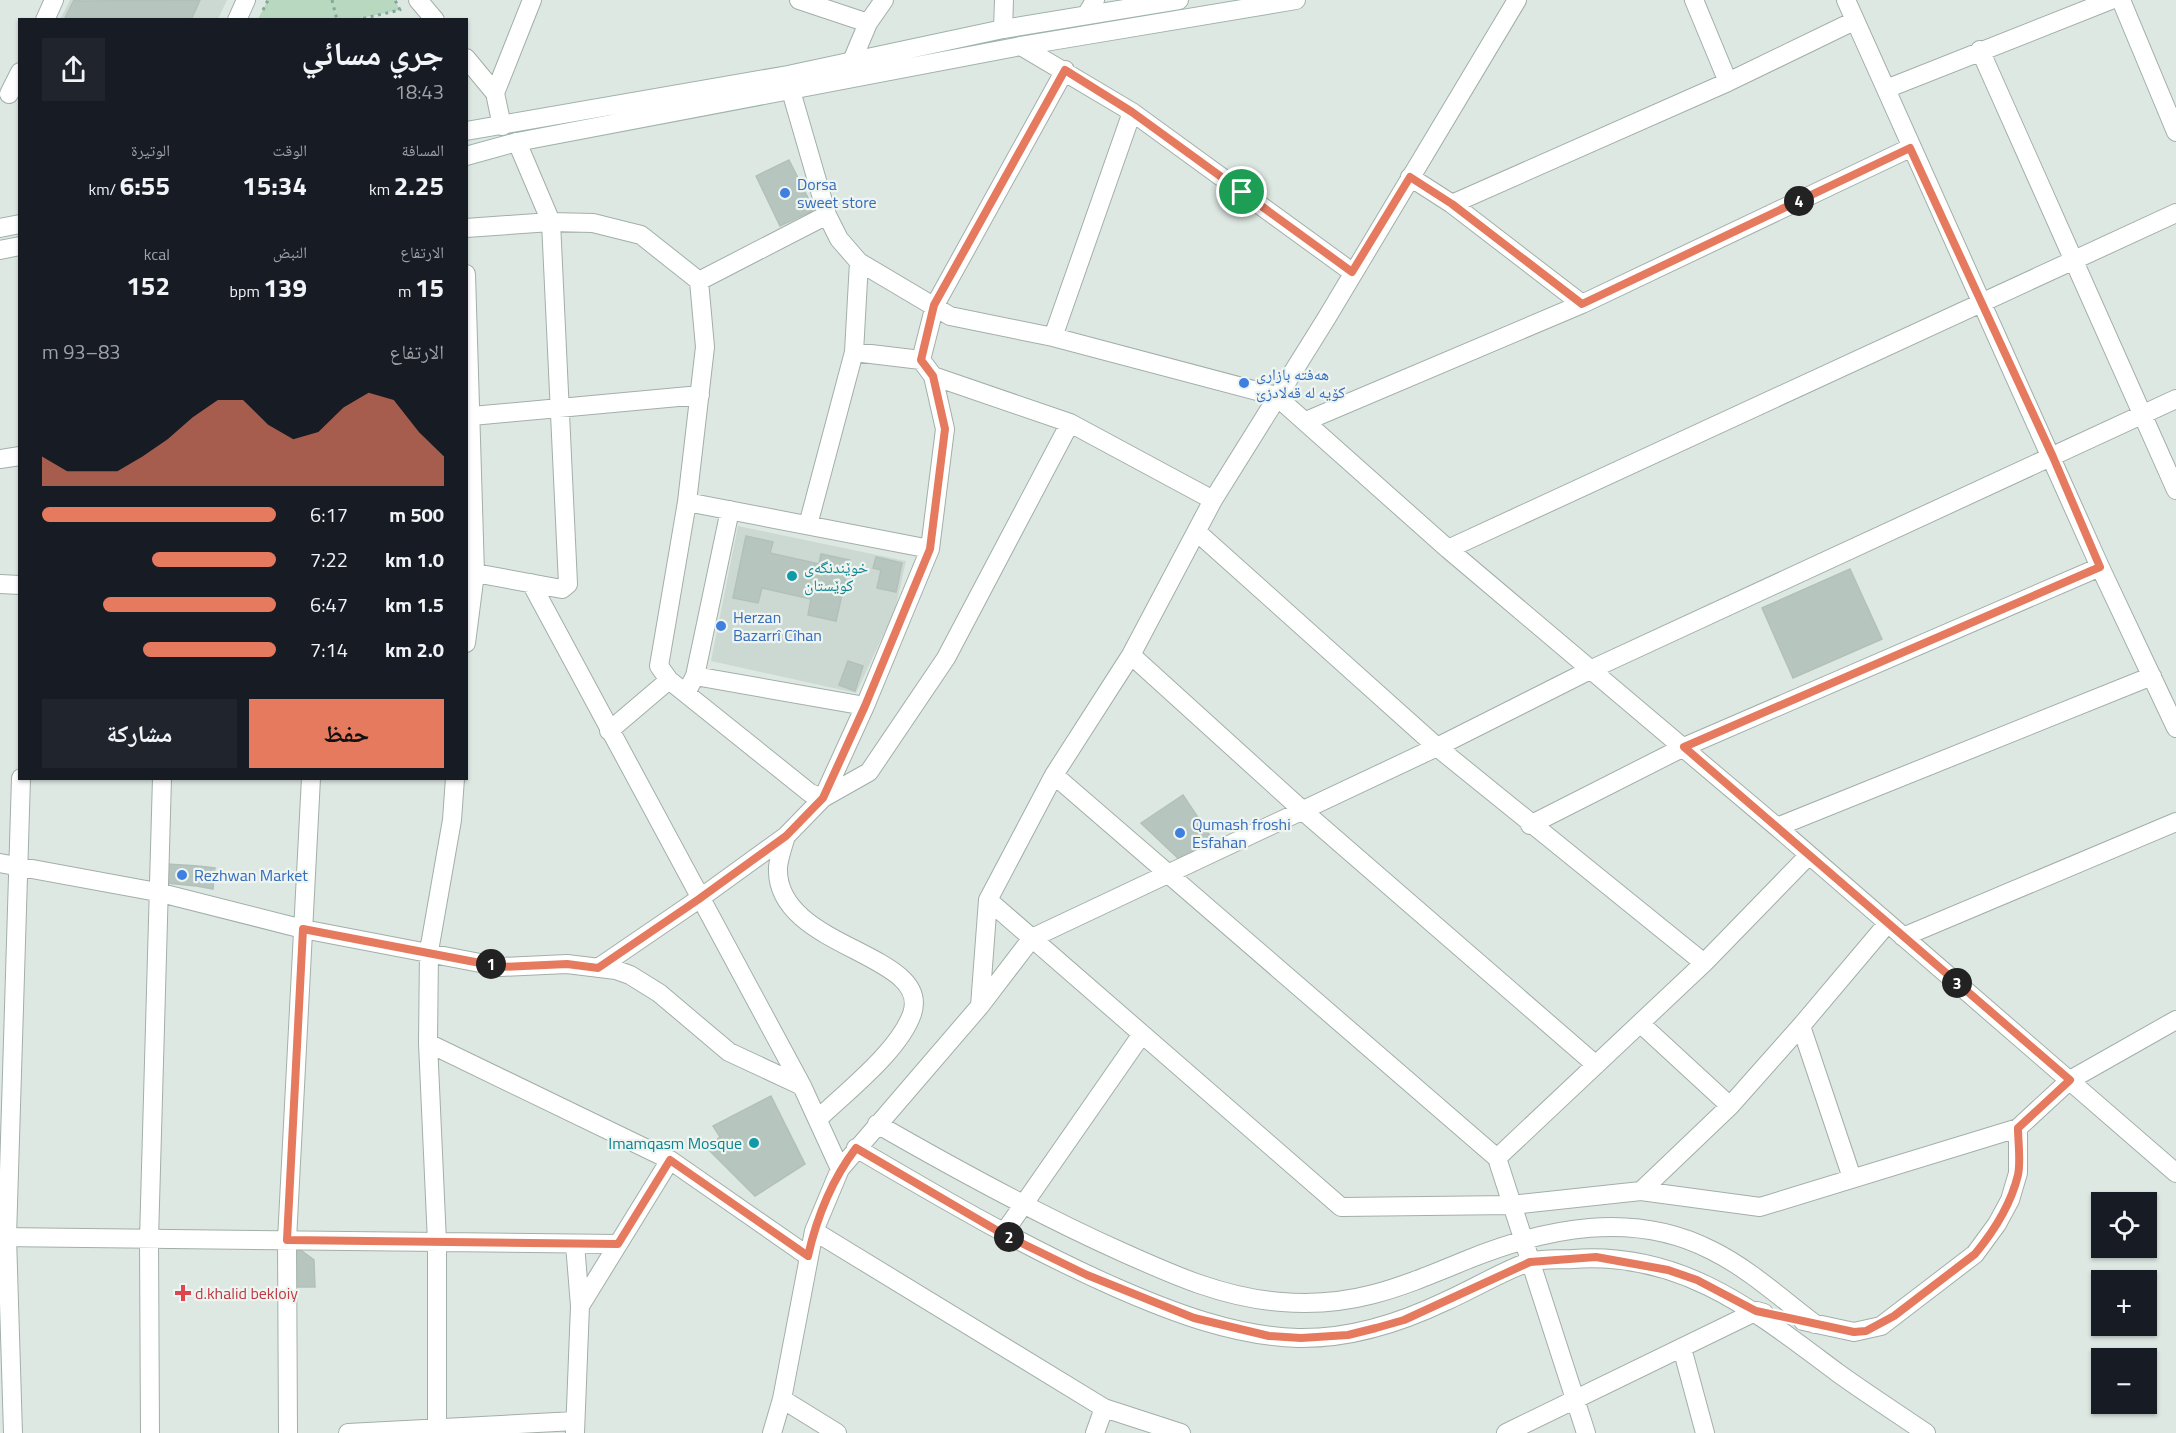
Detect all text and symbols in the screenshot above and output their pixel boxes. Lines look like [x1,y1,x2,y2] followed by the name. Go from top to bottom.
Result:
[301,28,444,78] text: جري مسائي
[42,38,105,101] button: share
[395,76,444,107] text: 18:43
[131,138,170,162] text: الوتيرة
[273,138,307,162] text: الوقت
[402,138,444,162] text: المسافة
[120,166,170,205] text: 6:55
[242,166,307,205] text: 15:34
[394,166,444,205] text: 2.25
[1216,166,1267,217] pin
[797,172,877,214] place label: Dorsa sweet store
[1225,175,1258,208] icon: arrive
[88,177,120,201] text: /km
[369,177,394,201] text: km
[778,186,792,200] marker: Dorsa sweet store
[1784,186,1814,216] pin: 4
[1795,189,1803,213] text: 4
[273,240,307,264] text: النبض
[400,240,444,264] text: الارتفاع
[144,242,170,266] text: kcal
[126,266,170,305] text: 152
[263,268,307,307] text: 139
[415,268,444,307] text: 15
[230,279,263,303] text: bpm
[398,279,415,303] text: m
[42,336,121,367] text: 83–93 m
[389,336,444,367] text: الارتفاع
[1256,362,1346,404] place label: هەفتە بازاری کۆیە لە قەلادزێ
[1237,376,1251,390] marker: هەفتە بازاری کۆیە لە قەلادزێ
[310,499,348,530] text: 6:17
[389,499,444,530] text: 500 m
[310,544,348,575] text: 7:22
[385,544,444,575] text: 1.0 km
[804,555,868,597] place label: خوێندنگەی کوێستان
[785,569,799,583] marker: خوێندنگەی کوێستان
[310,589,348,620] text: 6:47
[385,589,444,620] text: 1.5 km
[733,605,822,647] place label: Herzan Bazarrî Cîhan
[714,619,728,633] marker: Herzan Bazarrî Cîhan
[310,634,348,665] text: 7:14
[385,634,444,665] text: 2.0 km
[42,699,237,768] button: مشاركة
[249,699,444,768] button: حفظ
[1192,812,1291,854] place label: Qumash froshi Esfahan
[1173,826,1187,840] marker: Qumash froshi Esfahan
[194,863,308,887] place label: Rezhwan Market
[175,868,189,882] marker: Rezhwan Market
[476,949,506,979] pin: 1
[487,952,495,976] text: 1
[1942,968,1972,998] pin: 3
[1953,971,1961,995] text: 3
[608,1131,742,1155] place label: Imamqasm Mosque
[747,1136,761,1150] marker: Imamqasm Mosque
[2091,1192,2157,1414] map controls
[2091,1192,2157,1258] button: locate
[994,1222,1024,1252] pin: 2
[1005,1225,1013,1249] text: 2
[2091,1270,2157,1336] button: +
[195,1281,298,1305] place label: d.khalid bekloiy
[176,1286,190,1300] marker: d.khalid bekloiy
[2091,1348,2157,1414] button: −

